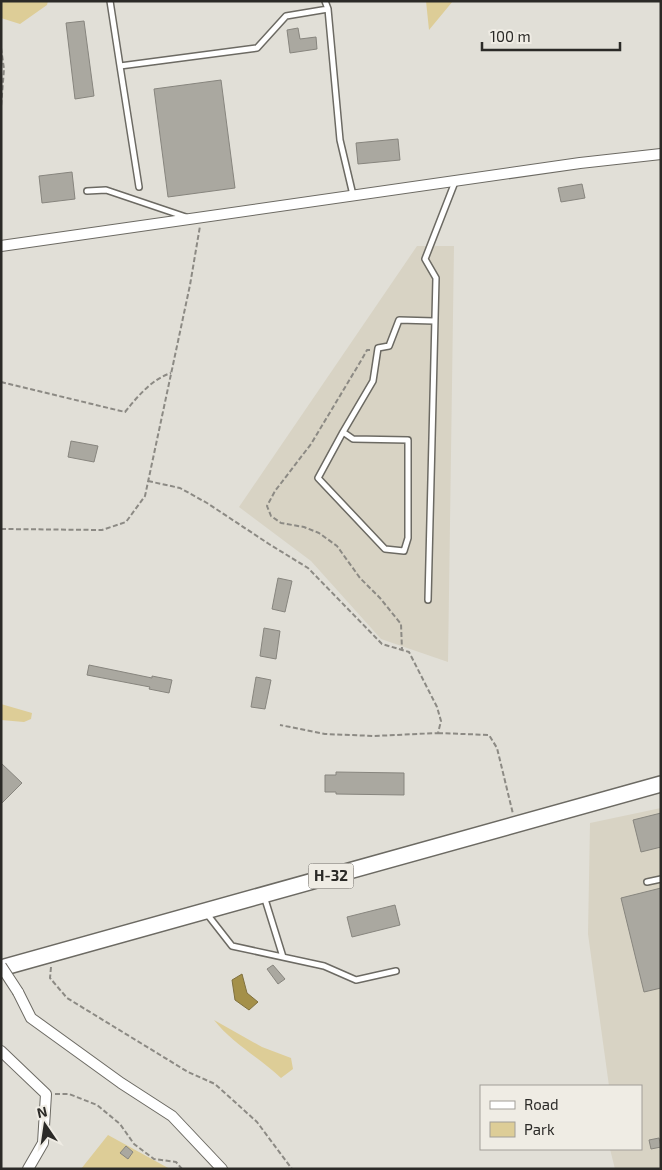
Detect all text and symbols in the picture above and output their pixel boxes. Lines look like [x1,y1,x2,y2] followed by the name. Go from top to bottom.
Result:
[482,20,620,52] scale bar
[490,27,531,45] text: 100 m
[308,864,354,888] road number: Н-32
[480,1085,642,1150] legend
[524,1095,559,1113] text: Road
[20,1100,70,1150] north arrow
[35,1102,49,1121] text: N
[524,1120,555,1138] text: Park

